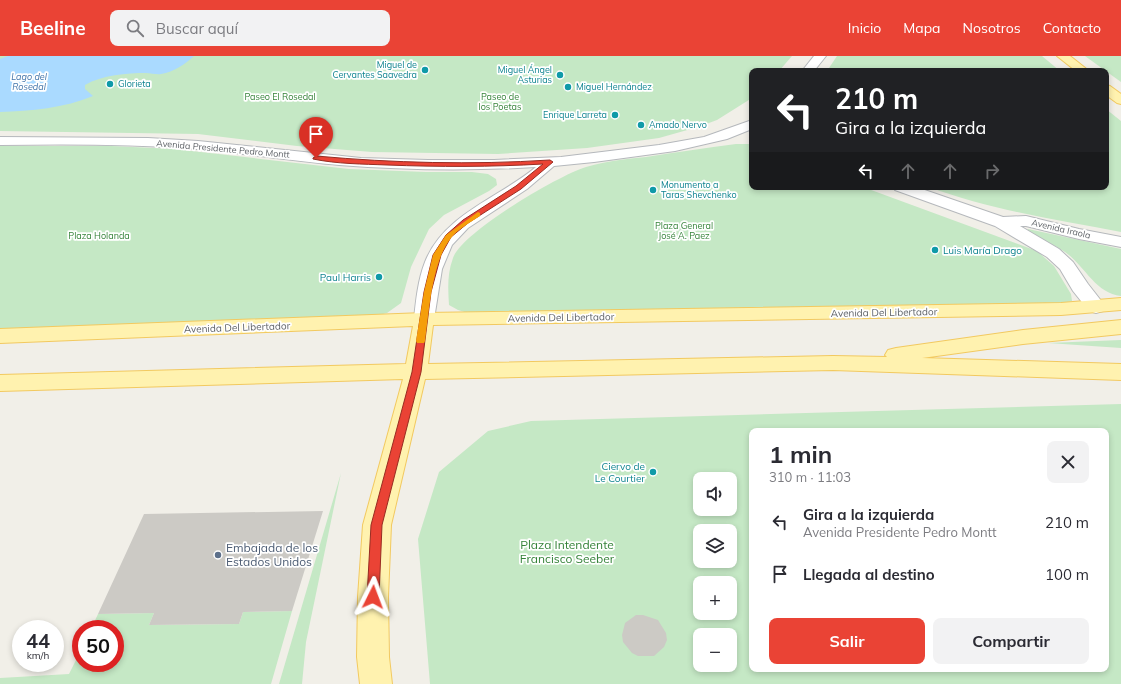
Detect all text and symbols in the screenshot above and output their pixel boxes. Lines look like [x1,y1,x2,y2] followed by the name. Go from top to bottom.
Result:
[110,10,390,46] search box
[20,16,86,40] text: Beeline
[124,17,146,39] icon: search
[156,19,238,38] text: Buscar aquí
[848,19,881,37] text: Inicio
[903,19,941,37] text: Mapa
[963,19,1021,37] text: Nosotros
[1043,19,1101,37] text: Contacto
[333,59,417,80] place label: Miguel de Cervantes Saavedra
[498,64,552,85] place label: Miguel Ángel Asturias
[420,65,430,75] marker: Miguel de Cervantes Saavedra
[555,70,565,80] marker: Miguel Ángel Asturias
[11,71,48,92] water label: Lago del Rosedal
[118,78,151,89] place label: Glorieta
[105,79,115,89] marker: Glorieta
[576,81,652,92] place label: Miguel Hernández
[835,81,918,116] text: 210 m
[563,82,573,92] marker: Miguel Hernández
[769,84,821,136] icon: left
[244,91,316,102] park label: Paseo El Rosedal
[479,91,521,112] park label: Paseo de los Poetas
[543,109,607,120] place label: Enrique Larreta
[610,110,620,120] marker: Enrique Larreta
[835,116,986,139] text: Gira a la izquierda
[299,117,333,158] pin
[649,119,707,130] place label: Amado Nervo
[636,120,646,130] marker: Amado Nervo
[305,123,327,145] icon: arrive
[156,137,290,160] street label: Avenida Presidente Pedro Montt
[855,160,877,182] icon: left
[897,160,919,182] icon: ahead
[939,160,961,182] icon: ahead
[981,160,1003,182] icon: right
[661,179,737,200] place label: Monumento a Taras Shevchenko
[648,185,658,195] marker: Monumento a Taras Shevchenko
[1031,216,1092,241] street label: Avenida Iraola
[655,220,713,241] park label: Plaza General José A. Paez
[68,230,130,241] park label: Plaza Holanda
[943,244,1022,257] place label: Luis María Drago
[930,245,940,255] marker: Luis María Drago
[320,271,371,284] place label: Paul Harris
[374,272,384,282] marker: Paul Harris
[831,305,938,320] street label: Avenida Del Libertador
[508,310,615,325] street label: Avenida Del Libertador
[184,319,291,336] street label: Avenida Del Libertador
[769,439,832,469] text: 1 min
[1047,441,1089,483] button: close
[595,460,645,485] place label: Ciervo de Le Courtier
[648,467,658,477] marker: Ciervo de Le Courtier
[769,469,851,485] text: 310 m · 11:03
[693,472,737,672] map controls
[693,472,737,516] button: sound
[803,505,934,524] text: Gira a la izquierda
[769,511,791,533] icon: left
[1045,513,1089,532] text: 210 m
[693,524,737,568] button: layers
[803,524,996,540] text: Avenida Presidente Pedro Montt
[520,537,615,566] park label: Plaza Intendente Francisco Seeber
[226,540,318,569] place label: Embajada de los Estados Unidos
[213,550,223,560] marker: Embajada de los Estados Unidos
[769,563,791,585] icon: arrive
[803,565,935,584] text: Llegada al destino
[1045,565,1089,584] text: 100 m
[352,576,394,618] position arrow
[693,576,737,620] button: +
[769,618,925,664] button: Salir
[933,618,1089,664] button: Compartir
[72,620,124,672] speed limit sign: 50
[26,628,50,653] text: 44
[693,628,737,672] button: −
[27,649,49,662] text: km/h

